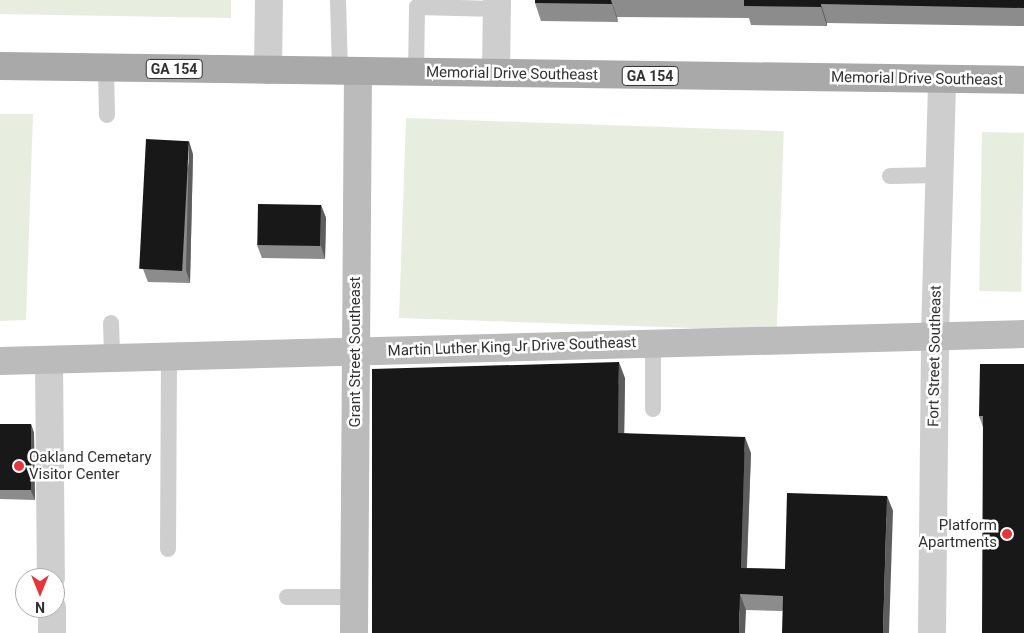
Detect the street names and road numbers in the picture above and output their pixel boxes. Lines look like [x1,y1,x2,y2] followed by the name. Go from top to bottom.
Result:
[145,58,203,80] road number: GA 154
[426,63,598,85] street label: Memorial Drive Southeast
[621,64,679,88] road number: GA 154
[831,68,1003,90] street label: Memorial Drive Southeast
[347,276,365,428] street label: Grant Street Southeast
[925,285,945,427] street label: Fort Street Southeast
[387,334,637,360] street label: Martin Luther King Jr Drive Southeast

